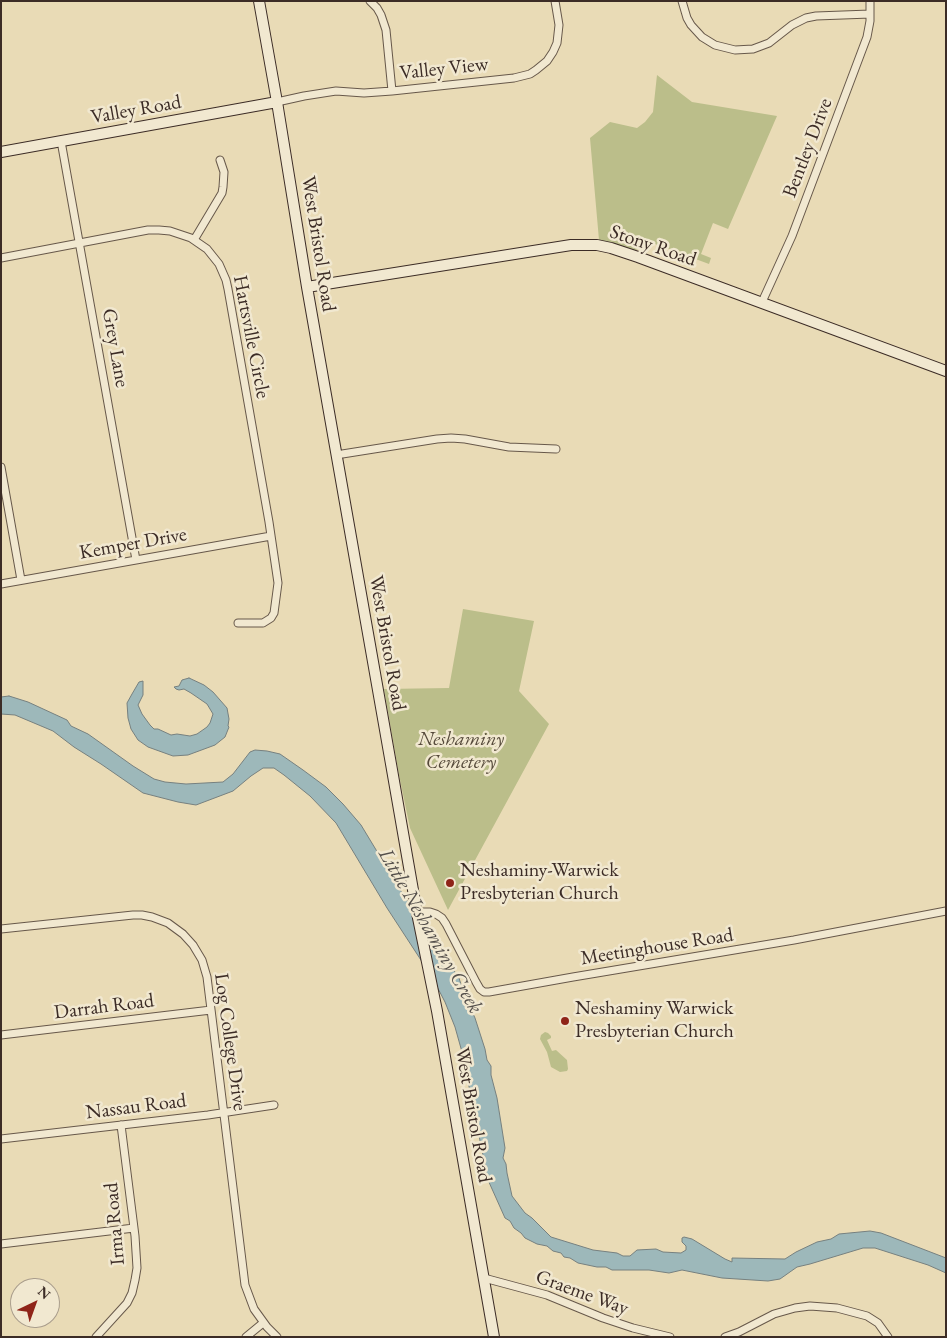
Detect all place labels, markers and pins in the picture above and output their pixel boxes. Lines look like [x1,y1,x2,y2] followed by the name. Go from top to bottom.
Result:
[460,859,619,906] place label: Neshaminy-Warwick Presbyterian Church
[444,877,456,889] marker: Neshaminy-Warwick Presbyterian Church
[575,997,734,1044] place label: Neshaminy Warwick Presbyterian Church
[559,1015,571,1027] marker: Neshaminy Warwick Presbyterian Church

